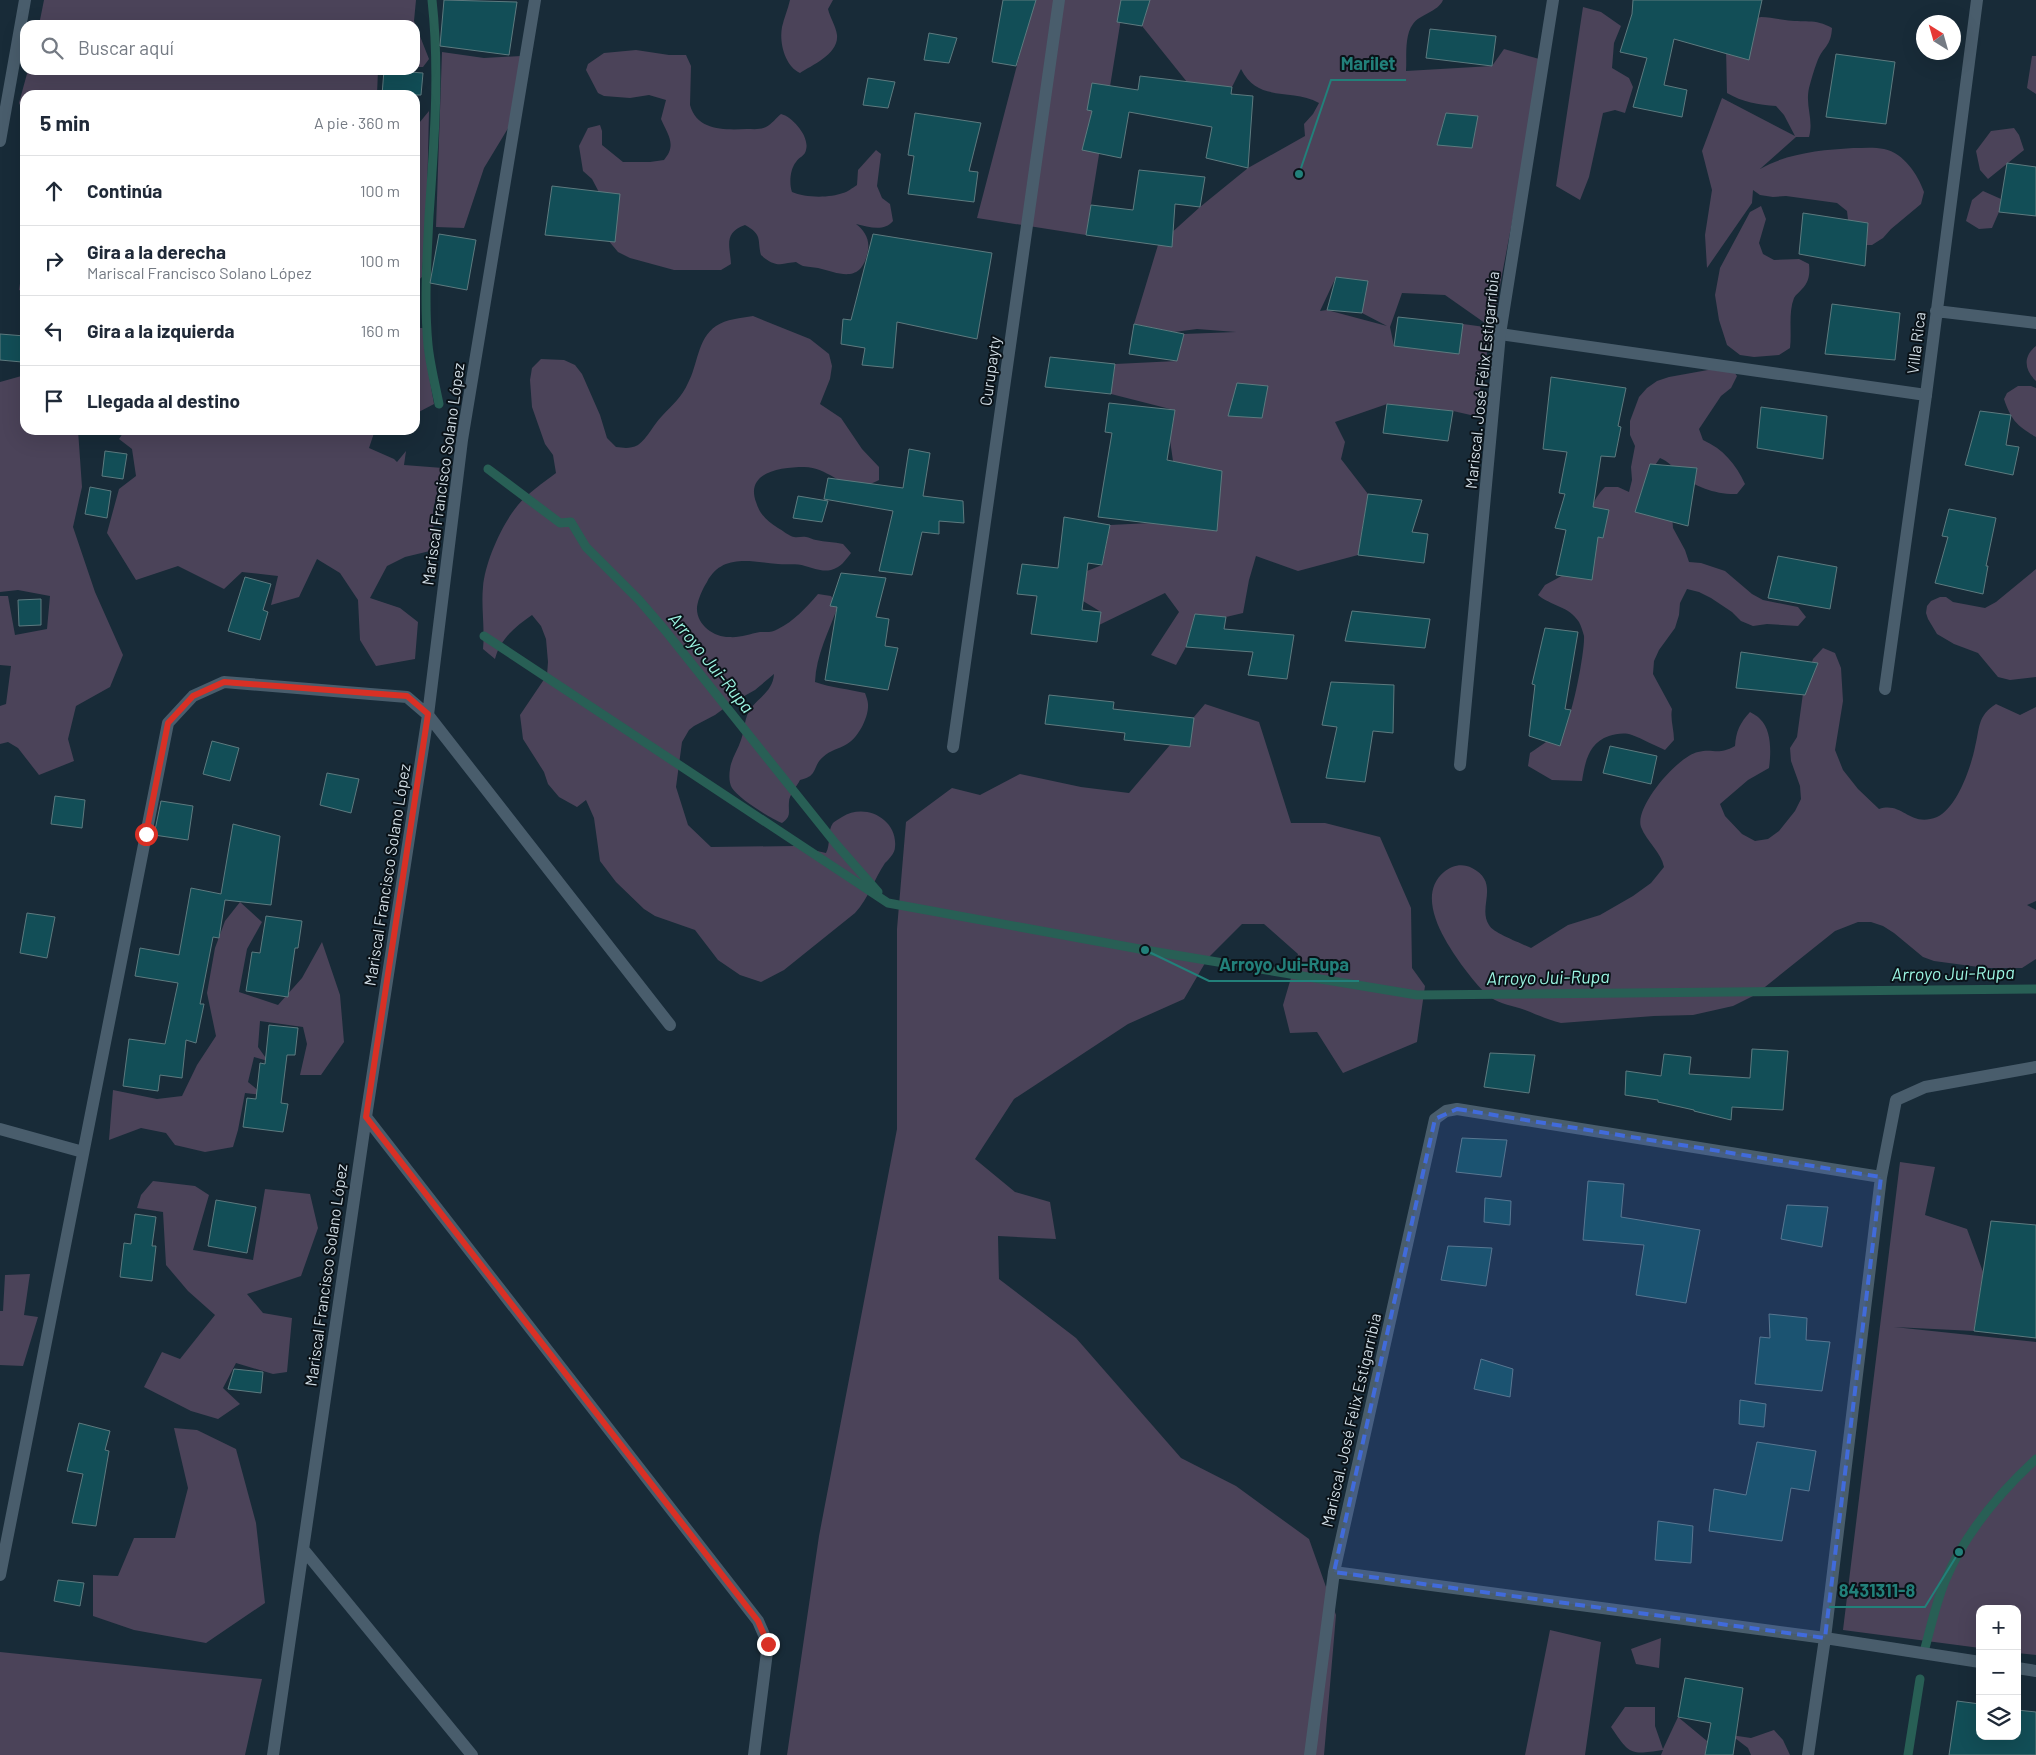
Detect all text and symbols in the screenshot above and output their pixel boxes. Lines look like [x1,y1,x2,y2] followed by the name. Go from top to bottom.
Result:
[1916,15,1961,60] north arrow
[20,20,420,75] search box
[38,34,66,62] icon: search
[78,36,174,59] text: Buscar aquí
[1331,47,1406,80] callout: Marilet
[1341,52,1396,74] text: Marilet
[40,110,90,135] text: 5 min
[314,113,400,132] text: A pie · 360 m
[40,177,68,205] icon: ahead
[87,179,162,202] text: Continúa
[360,181,400,200] text: 100 m
[87,240,226,263] text: Gira a la derecha
[40,247,68,275] icon: right
[360,251,400,270] text: 100 m
[87,263,312,282] text: Mariscal Francisco Solano López
[1461,270,1502,490] street label: Mariscal. José Félix Estigarribia
[1902,311,1929,375] street label: Villa Rica
[40,317,68,345] icon: left
[87,319,235,342] text: Gira a la izquierda
[361,321,400,340] text: 160 m
[975,334,1004,407] street label: Curupayty
[417,361,468,586] street label: Mariscal Francisco Solano López
[40,387,68,415] icon: arrive
[87,389,240,412] text: Llegada al destino
[664,608,759,717] water label: Arroyo Jui-Rupa
[360,762,413,987] street label: Mariscal Francisco Solano López
[135,823,158,846] route start
[1209,948,1359,981] callout: Arroyo Jui-Rupa
[1219,953,1349,975] text: Arroyo Jui-Rupa
[1891,961,2015,985] water label: Arroyo Jui-Rupa
[1486,965,1610,989] water label: Arroyo Jui-Rupa
[300,1162,351,1387] street label: Mariscal Francisco Solano López
[1317,1311,1384,1529] street label: Mariscal. José Félix Estigarribia
[1829,1574,1925,1607] callout: 8431311-8
[1839,1579,1915,1601] text: 8431311-8
[1976,1605,2021,1740] map controls
[1976,1605,2021,1650] button: +
[757,1633,780,1656] route end
[1976,1650,2021,1695] button: −
[1976,1695,2021,1740] button: layers

